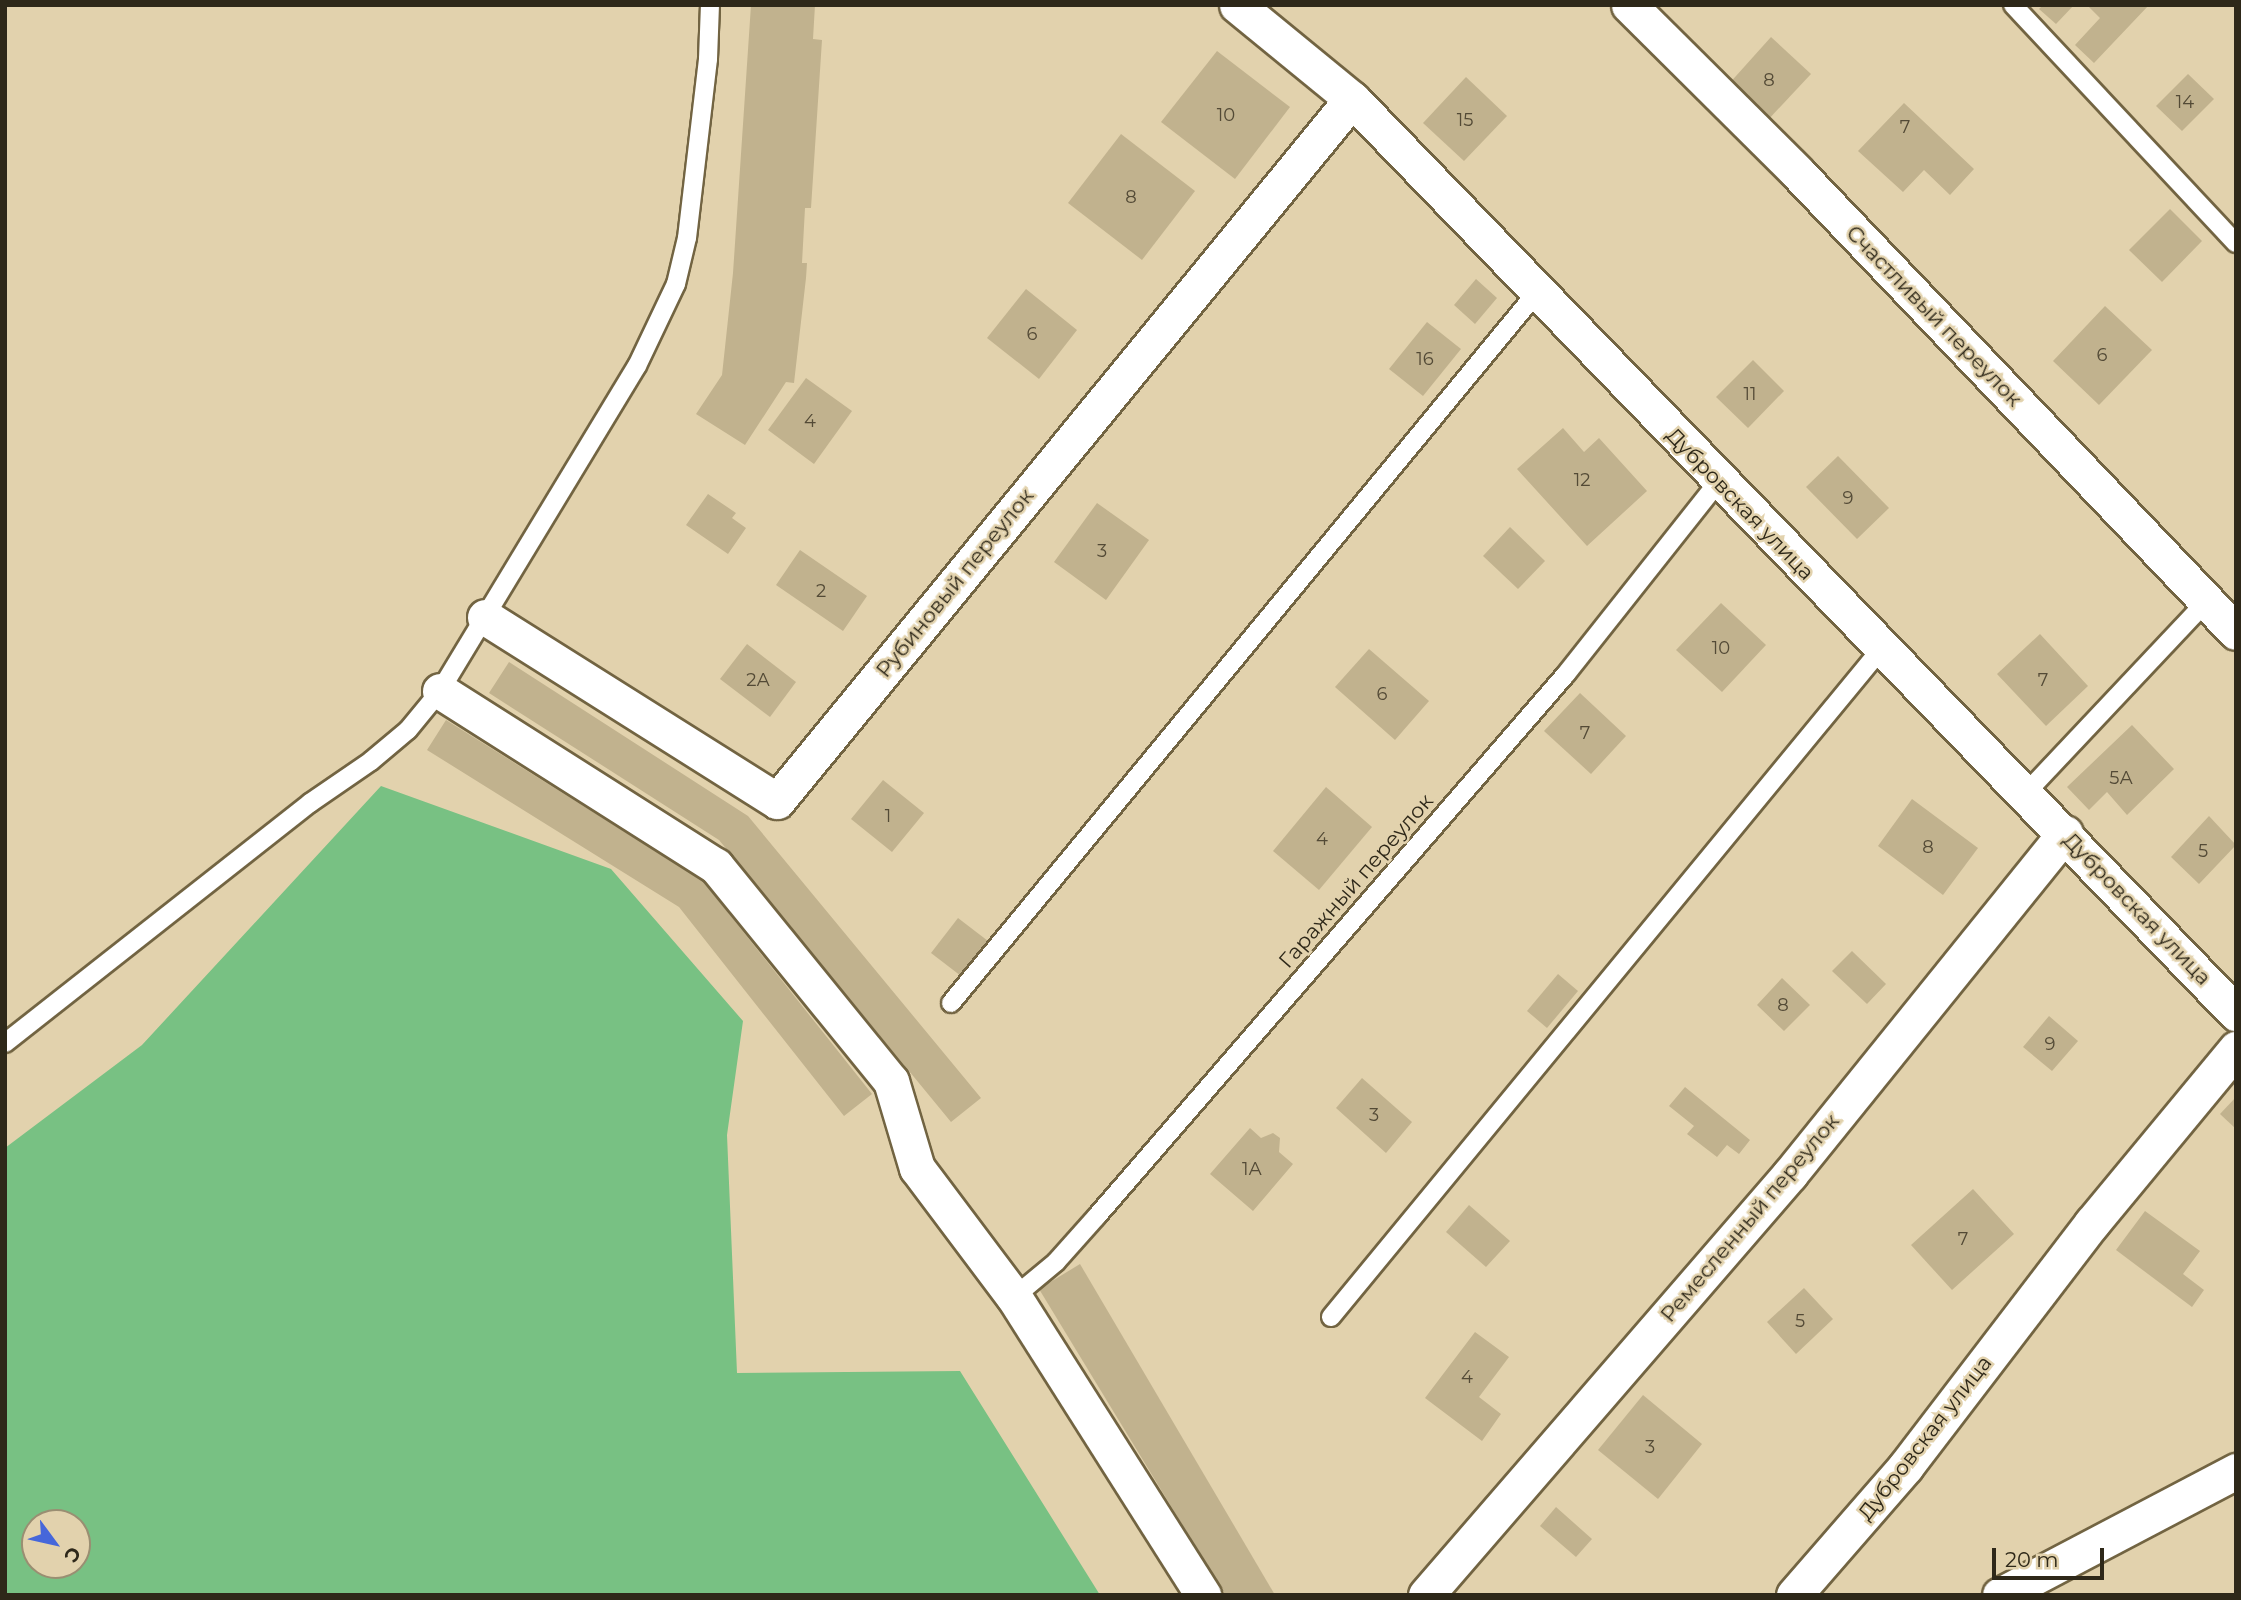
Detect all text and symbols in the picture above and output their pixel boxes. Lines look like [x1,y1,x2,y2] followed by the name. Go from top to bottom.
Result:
[1763,69,1775,91] house number: 8
[2176,91,2194,113] house number: 14
[1217,104,1235,126] house number: 10
[1457,109,1473,131] house number: 15
[1900,116,1910,138] house number: 7
[1125,186,1137,208] house number: 8
[1841,220,2027,412] street label: Счастливый переулок
[1027,323,1037,345] house number: 6
[2097,344,2107,366] house number: 6
[1416,348,1434,370] house number: 16
[1744,383,1756,405] house number: 11
[804,410,816,432] house number: 4
[1661,423,1819,585] street label: Дубровская улица
[1574,469,1590,491] house number: 12
[871,483,1039,683] street label: Рубиновый переулок
[1843,487,1853,509] house number: 9
[1097,540,1107,562] house number: 3
[816,580,826,602] house number: 2
[1712,637,1730,659] house number: 10
[746,669,770,691] house number: 2А
[2038,669,2048,691] house number: 7
[1377,683,1387,705] house number: 6
[1580,722,1590,744] house number: 7
[2109,767,2133,789] house number: 5А
[1273,789,1439,973] street label: Гаражный переулок
[885,805,891,827] house number: 1
[1316,828,1328,850] house number: 4
[2058,828,2216,990] street label: Дубровская улица
[1922,836,1934,858] house number: 8
[2198,840,2208,862] house number: 5
[1777,994,1789,1016] house number: 8
[2045,1033,2055,1055] house number: 9
[1369,1104,1379,1126] house number: 3
[1655,1109,1845,1327] street label: Ремесленный переулок
[1242,1158,1262,1180] house number: 1А
[1958,1228,1968,1250] house number: 7
[1795,1310,1805,1332] house number: 5
[1853,1351,1997,1525] street label: Дубровская улица
[1461,1366,1473,1388] house number: 4
[1645,1436,1655,1458] house number: 3
[21,1509,91,1579] north arrow
[1996,1534,2108,1578] scale bar
[59,1543,86,1567] text: С
[2005,1547,2059,1572] text: 20 m

